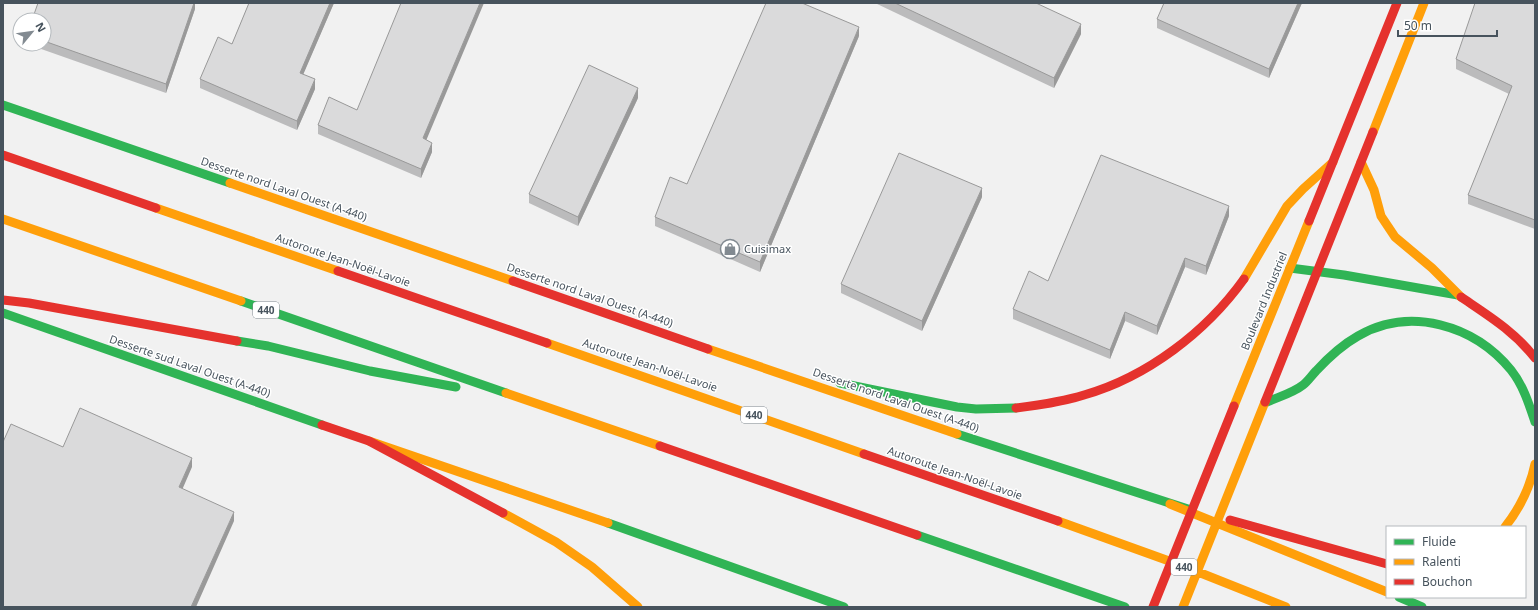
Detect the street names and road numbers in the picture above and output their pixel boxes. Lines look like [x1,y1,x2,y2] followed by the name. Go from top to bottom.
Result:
[199,153,369,224] street label: Desserte nord Laval Ouest (A-440)
[274,229,413,290] street label: Autoroute Jean-Noël-Lavoie
[1237,249,1290,352] street label: Boulevard Industriel
[505,259,675,330] street label: Desserte nord Laval Ouest (A-440)
[253,302,279,318] road number: 440
[108,331,273,400] street label: Desserte sud Laval Ouest (A-440)
[581,334,720,395] street label: Autoroute Jean-Noël-Lavoie
[811,364,981,435] street label: Desserte nord Laval Ouest (A-440)
[741,407,767,423] road number: 440
[886,442,1025,503] street label: Autoroute Jean-Noël-Lavoie
[1171,559,1197,575] road number: 440

